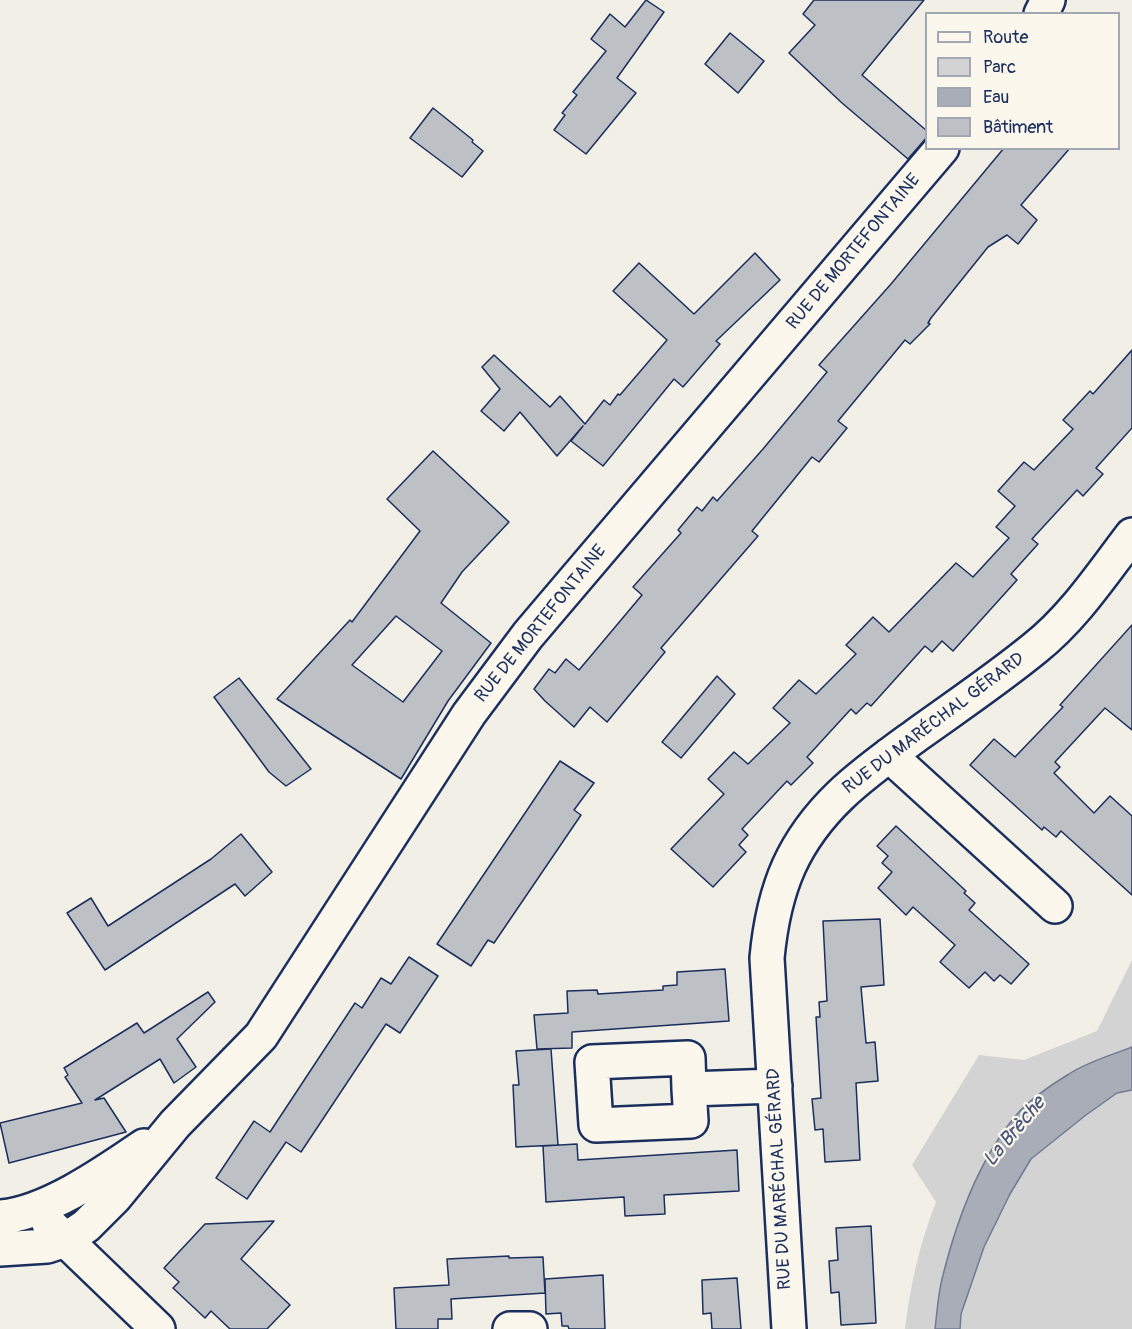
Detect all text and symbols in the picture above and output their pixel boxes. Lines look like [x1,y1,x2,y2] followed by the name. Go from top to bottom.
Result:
[925,12,1120,150] legend
[983,26,1028,49] text: Route
[983,56,1016,79] text: Parc
[983,86,1009,109] text: Eau
[983,116,1053,139] text: Bâtiment
[783,170,925,334] street label: RUE DE MORTEFONTAINE
[471,541,611,707] street label: RUE DE MORTEFONTAINE
[839,649,1029,799] street label: RUE DU MARÉCHAL GÉRARD
[763,1068,797,1290] street label: RUE DU MARÉCHAL GÉRARD
[979,1092,1051,1172] water label: La Brèche

